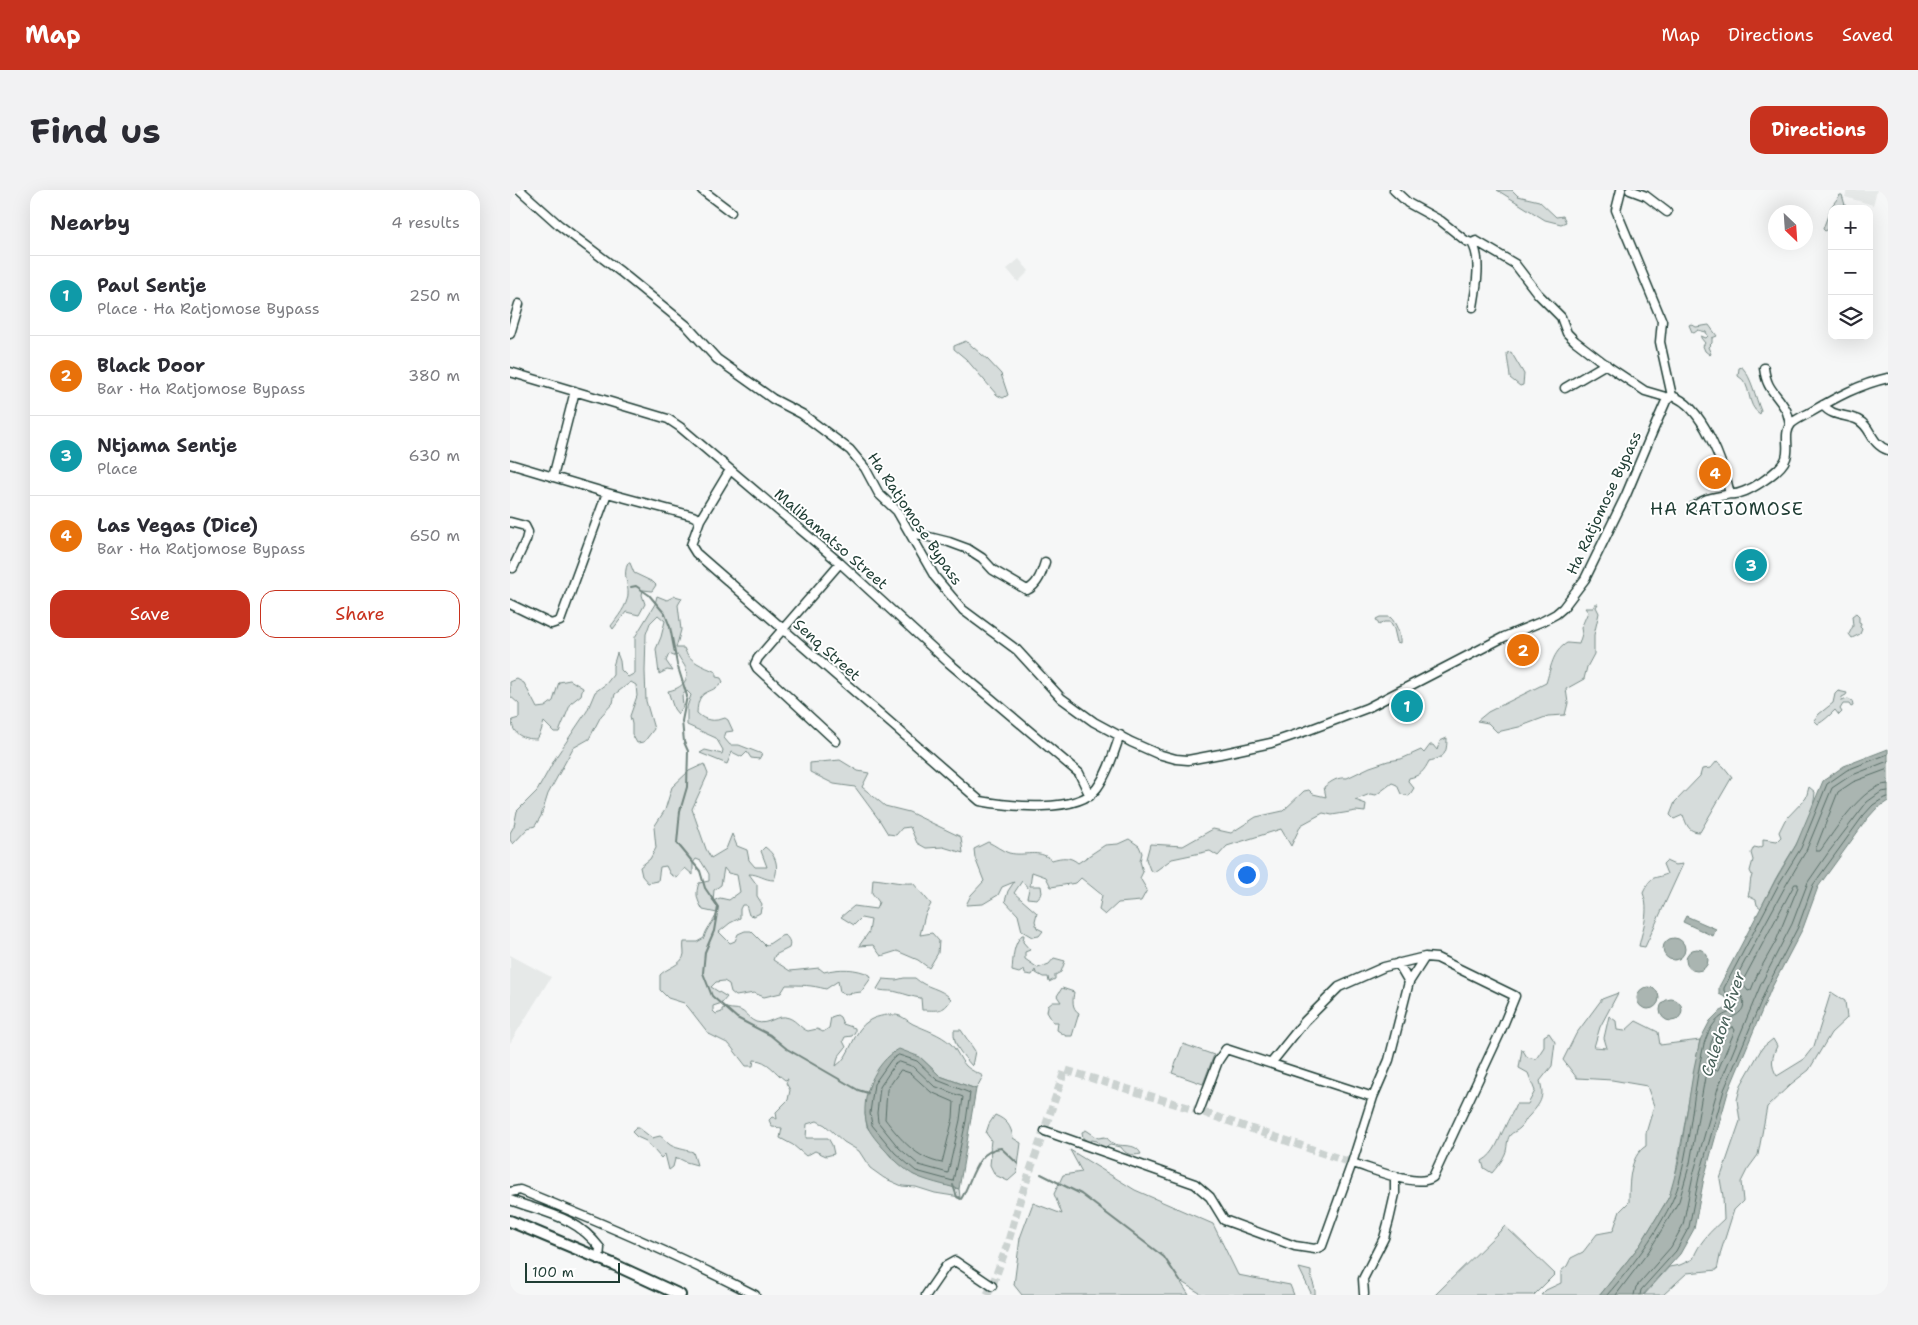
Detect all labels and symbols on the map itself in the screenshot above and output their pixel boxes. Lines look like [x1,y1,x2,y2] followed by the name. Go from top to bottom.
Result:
[1768,205,1813,250] north arrow
[1562,428,1646,578] street label: Ha Ratjomose Bypass
[863,449,967,589] street label: Ha Ratjomose Bypass
[1699,454,1731,492] pin: 4
[770,484,892,594] street label: Malibamatso Street
[1650,497,1804,521] district label: HA RATJOMOSE
[1735,546,1767,584] pin: 3
[789,615,865,685] street label: Senq Street
[1507,631,1539,669] pin: 2
[1391,687,1423,725] pin: 1
[1234,862,1260,888] your location
[1696,968,1750,1079] water label: Caledon River
[525,1260,620,1283] scale bar

